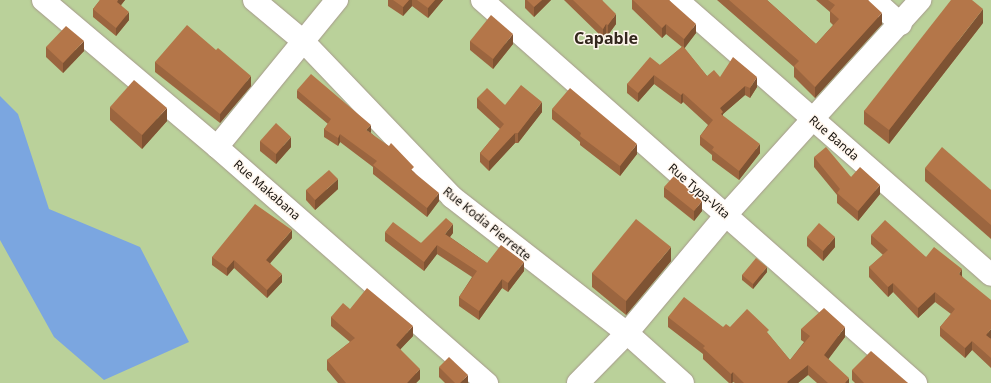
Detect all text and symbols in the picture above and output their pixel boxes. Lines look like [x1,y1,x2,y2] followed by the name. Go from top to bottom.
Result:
[574,28,638,48] district label: Capable
[806,113,862,163] street label: Rue Banda
[231,157,303,223] street label: Rue Makabana
[665,160,733,222] street label: Rue Typa-Vita
[440,184,534,264] street label: Rue Kodia Pierrette

